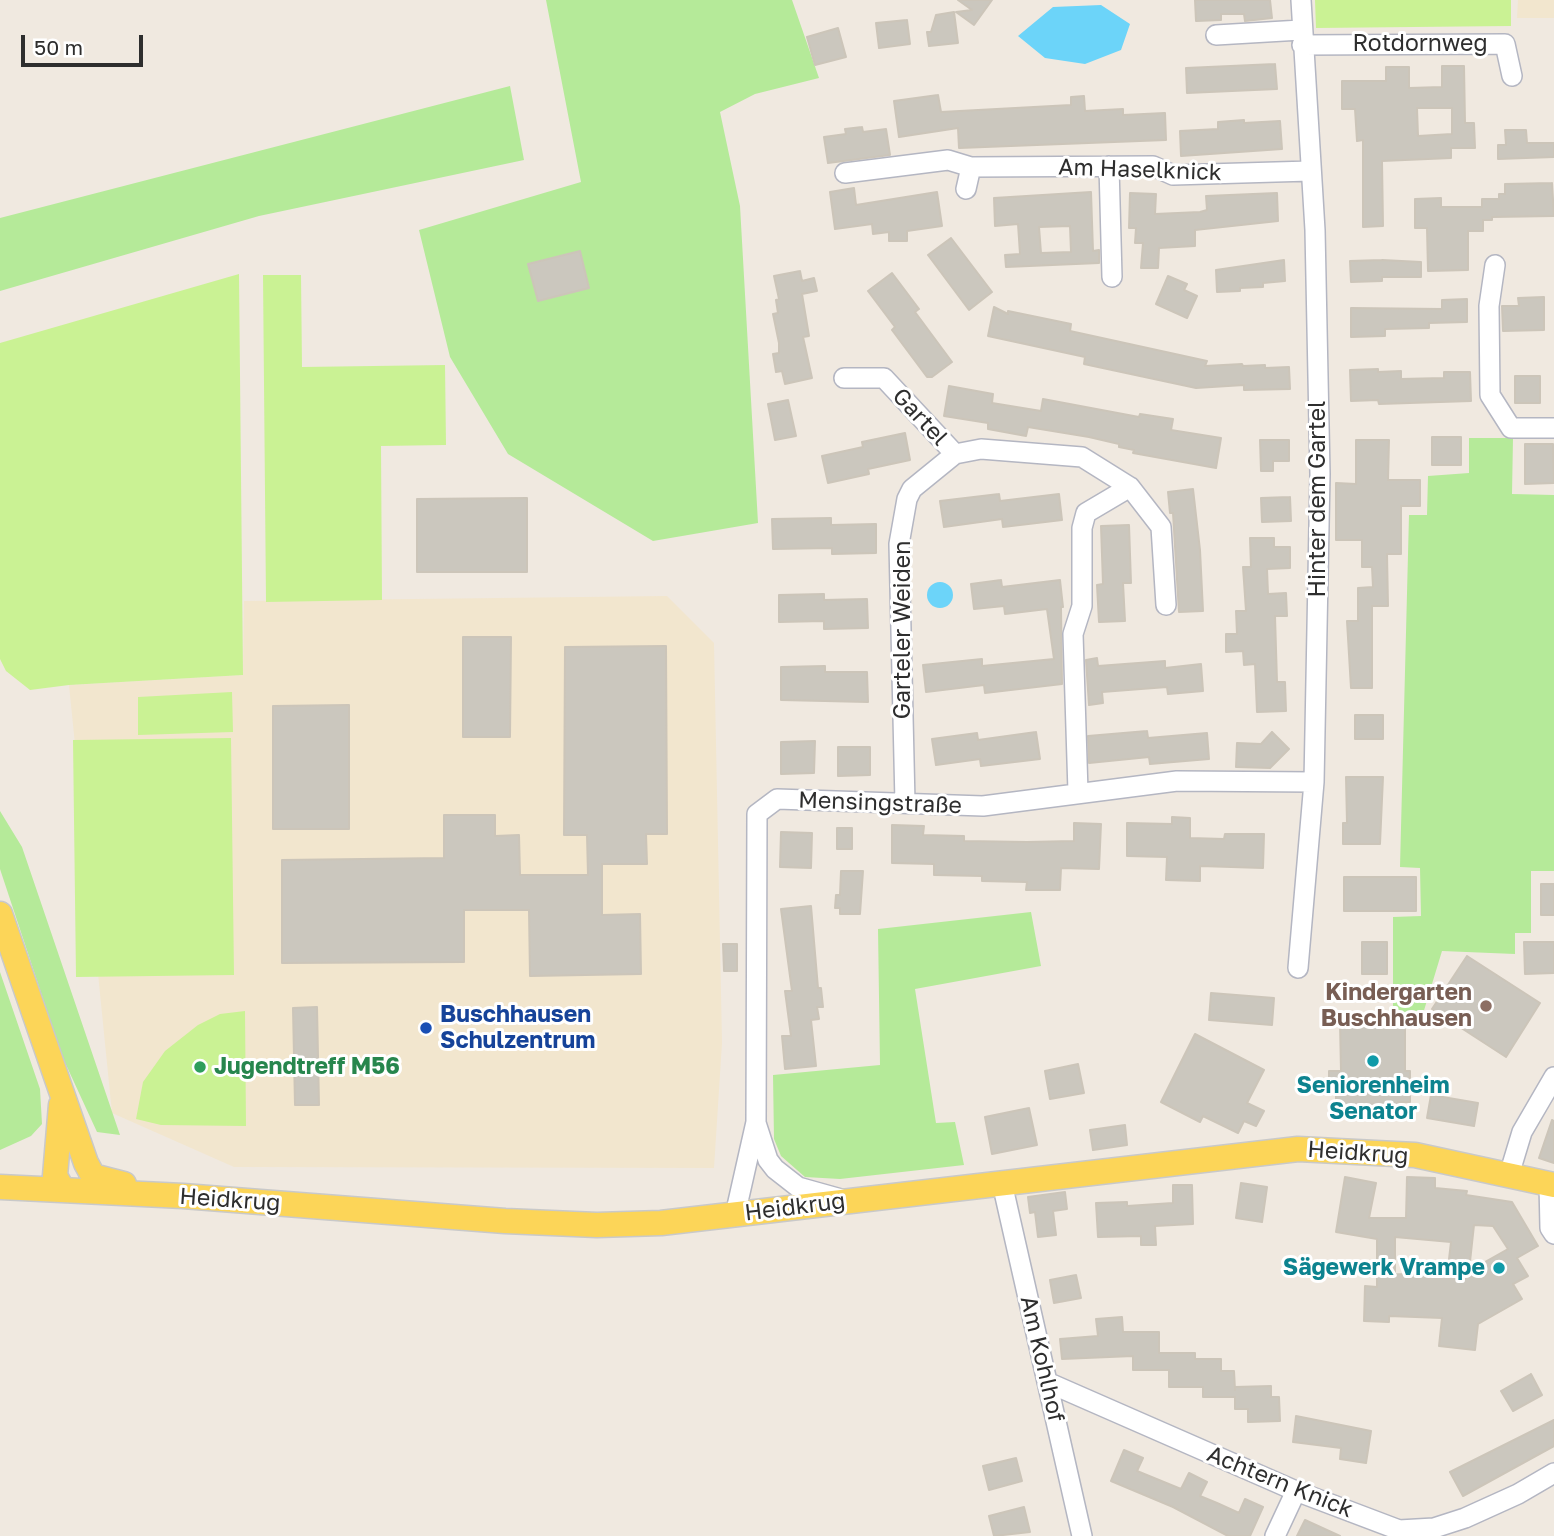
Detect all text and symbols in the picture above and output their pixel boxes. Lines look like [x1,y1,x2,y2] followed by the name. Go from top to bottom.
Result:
[24,21,147,65] scale bar
[1352,30,1488,58] street label: Rotdornweg
[34,34,83,60] text: 50 m
[1058,153,1222,187] street label: Am Haselknick
[887,383,953,451] street label: Gartel
[1304,401,1332,597] street label: Hinter dem Gartel
[889,541,917,719] street label: Garteler Weiden
[798,786,962,820] street label: Mensingstraße
[1321,979,1472,1033] place label: Kindergarten Buschhausen
[1478,998,1494,1014] marker: Kindergarten Buschhausen
[440,1001,595,1055] place label: Buschhausen Schulzentrum
[418,1020,434,1036] marker: Buschhausen Schulzentrum
[214,1053,400,1081] place label: Jugendtreff M56
[1365,1053,1381,1069] marker: Seniorenheim Senator
[192,1059,208,1075] marker: Jugendtreff M56
[1296,1072,1450,1126] place label: Seniorenheim Senator
[1307,1136,1409,1170] street label: Heidkrug
[179,1183,281,1217] street label: Heidkrug
[743,1187,847,1227] street label: Heidkrug
[1283,1254,1485,1282] place label: Sägewerk Vrampe
[1491,1260,1507,1276] marker: Sägewerk Vrampe
[1014,1293,1070,1425] street label: Am Kohlhof
[1203,1440,1357,1524] street label: Achtern Knick

